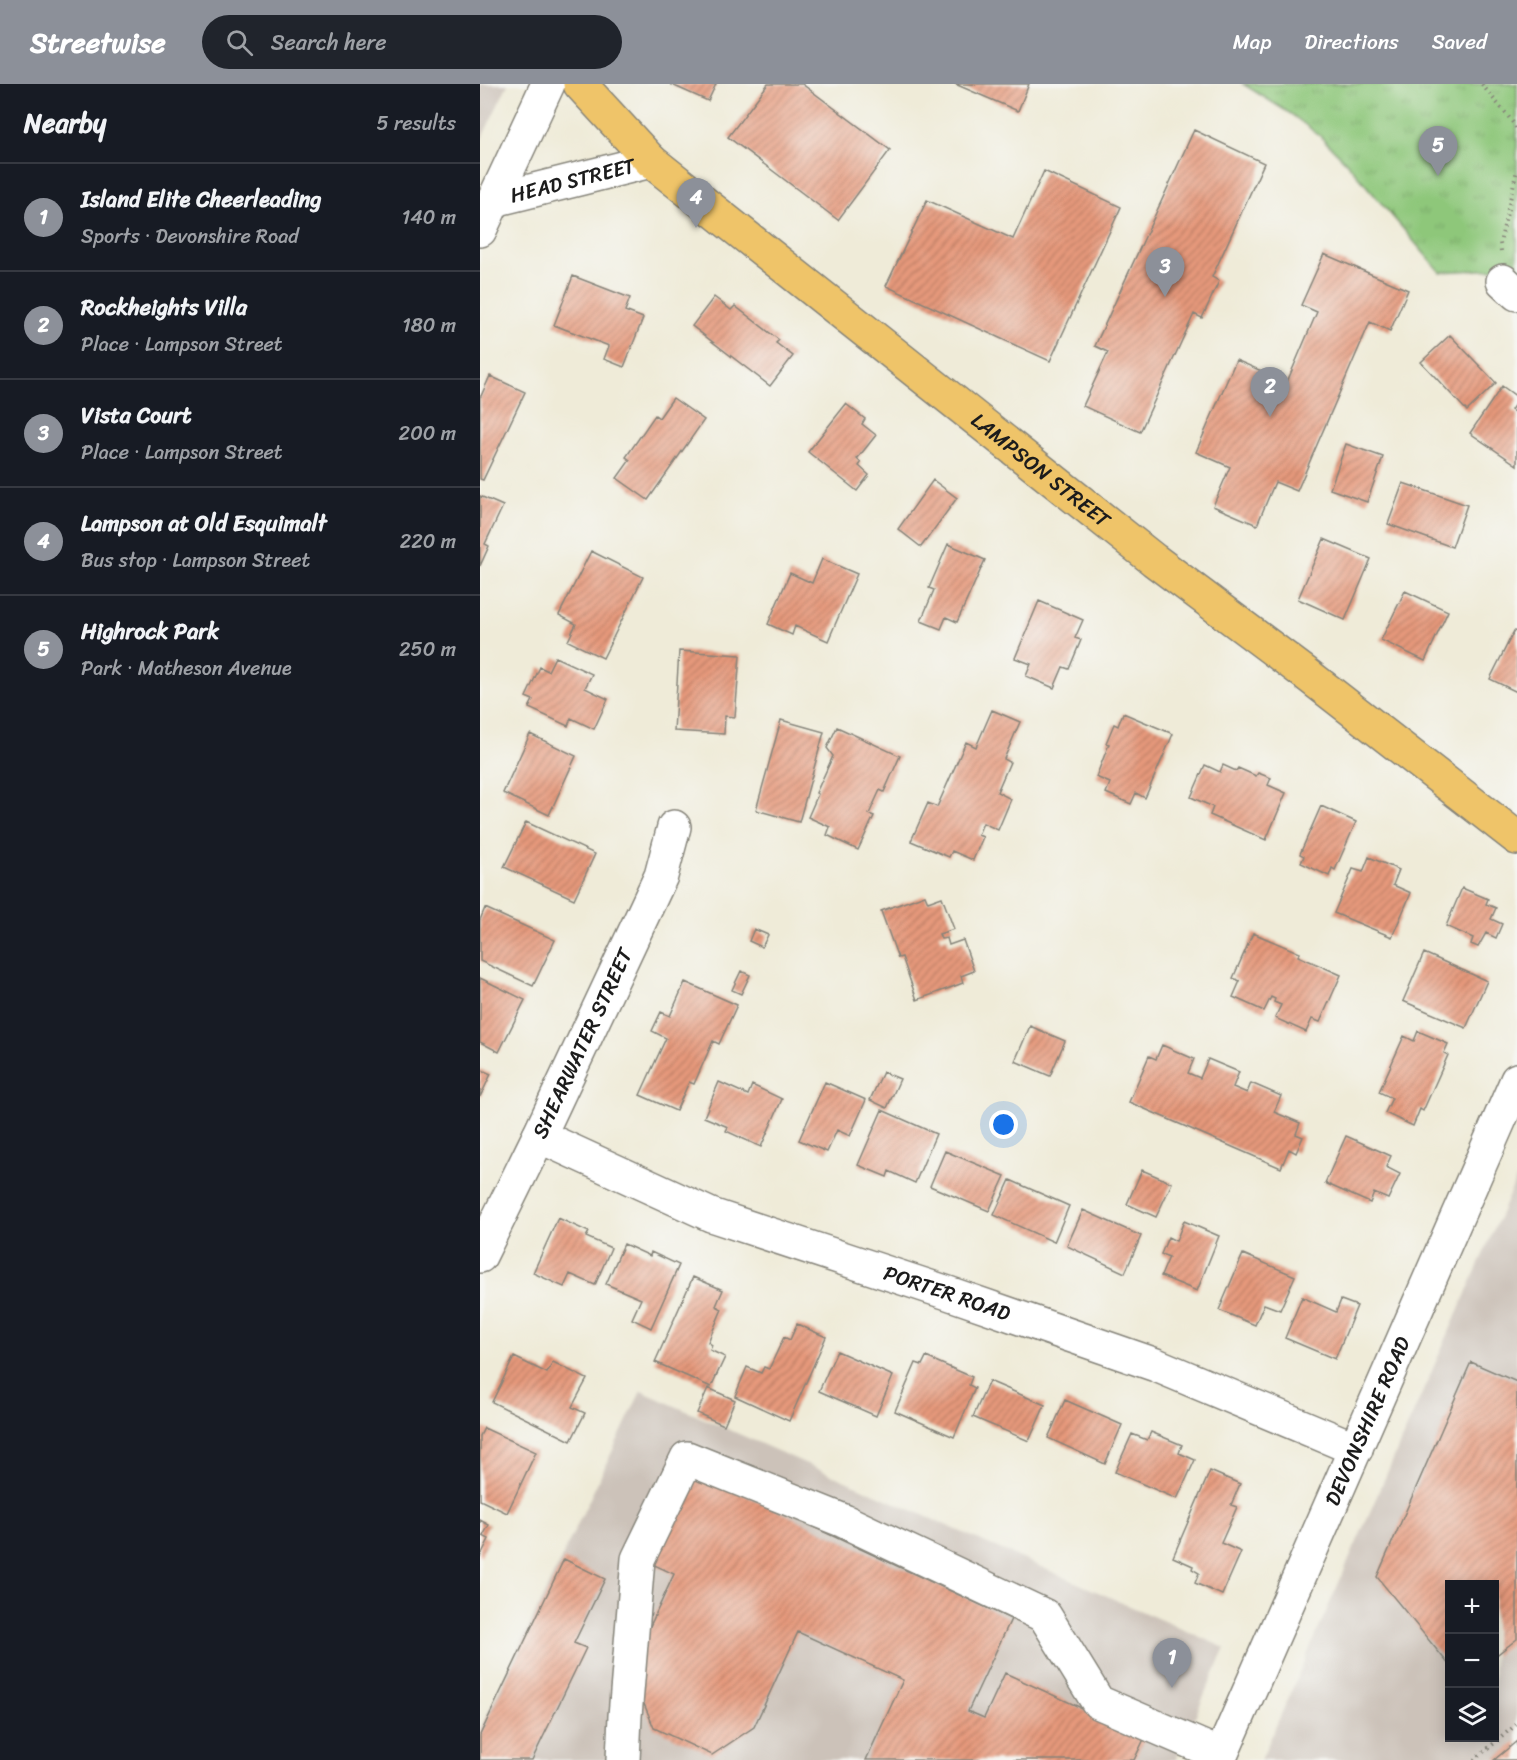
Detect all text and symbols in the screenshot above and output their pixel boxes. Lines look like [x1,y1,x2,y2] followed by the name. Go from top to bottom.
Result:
[202,15,622,69] search box
[30,18,166,67] text: Streetwise
[271,23,387,62] text: Search here
[1233,23,1271,61] text: Map
[1304,23,1399,61] text: Directions
[1432,23,1487,61] text: Saved
[223,26,256,59] icon: search
[24,100,106,146] text: Nearby
[377,106,456,141] text: 5 results
[1418,126,1458,176] pin: 5
[506,146,641,214] street label: HEAD STREET
[676,178,716,228] pin: 4
[81,180,322,219] text: Island Elite Cheerleading
[39,200,48,235] text: 1
[402,200,456,235] text: 140 m
[81,219,299,254] text: Sports · Devonshire Road
[1146,248,1184,297] pin: 3
[81,288,247,327] text: Rockheights Villa
[38,308,49,343] text: 2
[402,308,456,343] text: 180 m
[81,327,283,362] text: Place · Lampson Street
[1250,368,1290,417] pin: 2
[81,396,192,435] text: Vista Court
[962,402,1120,539] street label: LAMPSON STREET
[38,416,49,451] text: 3
[399,416,456,451] text: 200 m
[81,435,283,470] text: Place · Lampson Street
[81,504,327,543] text: Lampson at Old Esquimalt
[37,524,50,559] text: 4
[400,524,456,559] text: 220 m
[81,543,310,578] text: Bus stop · Lampson Street
[81,612,219,651] text: Highrock Park
[37,632,50,667] text: 5
[399,632,456,667] text: 250 m
[81,651,292,686] text: Park · Matheson Avenue
[521,941,644,1145] street label: SHEARWATER STREET
[989,1110,1018,1139] your location
[879,1254,1016,1332] street label: PORTER ROAD
[1314,1330,1422,1512] street label: DEVONSHIRE ROAD
[1445,1580,1499,1742] map controls
[1445,1580,1499,1634] button: +
[1445,1634,1499,1688] button: −
[1152,1638,1192,1688] pin: 1
[1445,1688,1499,1742] button: layers

